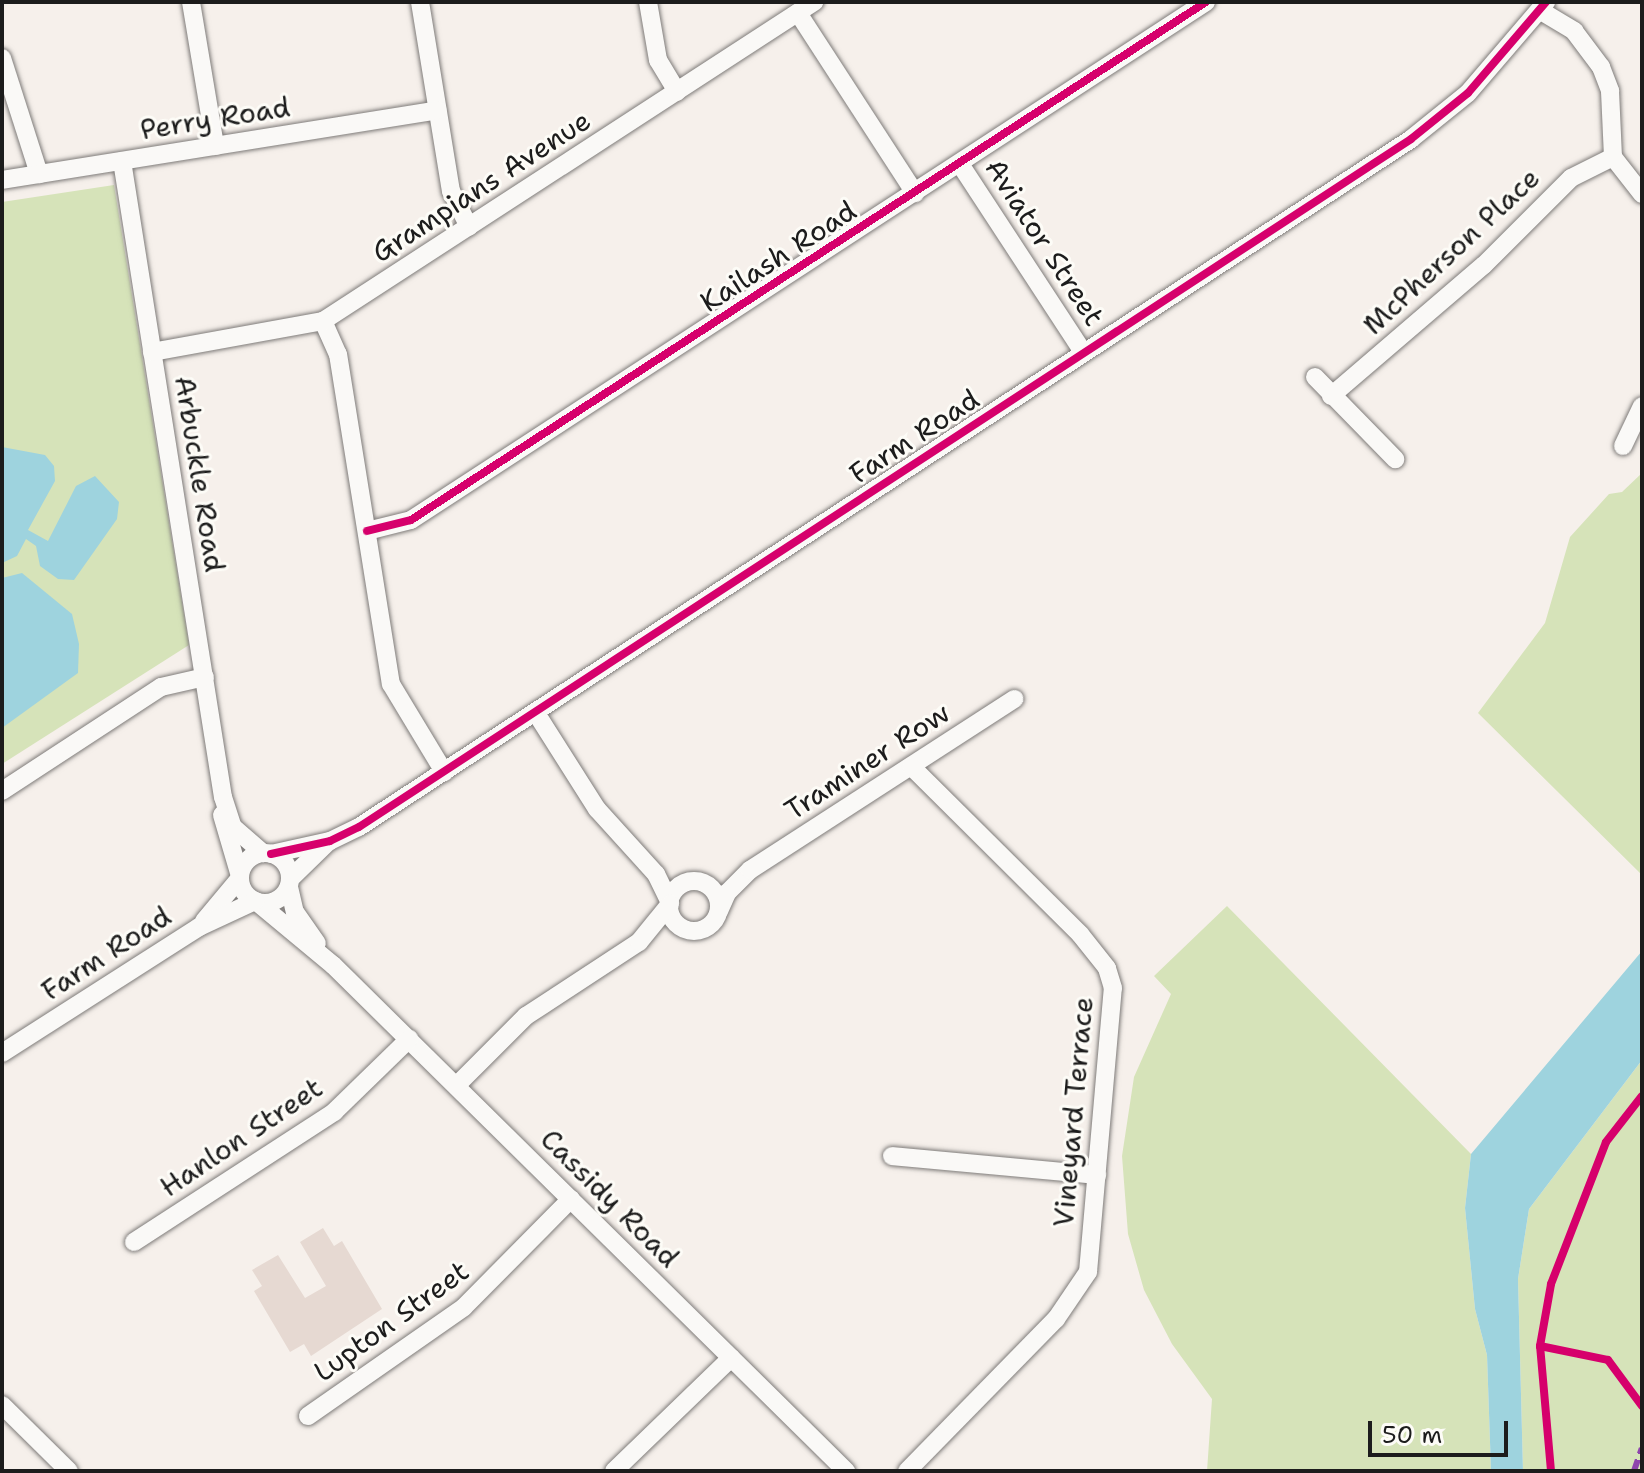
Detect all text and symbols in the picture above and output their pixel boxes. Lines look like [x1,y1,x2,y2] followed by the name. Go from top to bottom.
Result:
[138,90,292,146] street label: Perry Road
[366,103,596,269] street label: Grampians Avenue
[979,152,1111,332] street label: Aviator Street
[1356,161,1546,341] street label: McPherson Place
[694,193,862,319] street label: Kailash Road
[168,374,232,574] street label: Arbuckle Road
[843,382,985,490] street label: Farm Road
[778,695,956,827] street label: Traminer Row
[35,899,177,1007] street label: Farm Road
[1046,995,1100,1229] street label: Vineyard Terrace
[153,1070,329,1204] street label: Hanlon Street
[534,1122,686,1274] street label: Cassidy Road
[307,1254,475,1388] street label: Lupton Street
[1372,1405,1512,1455] scale bar
[1382,1419,1442,1451] text: 50 m

